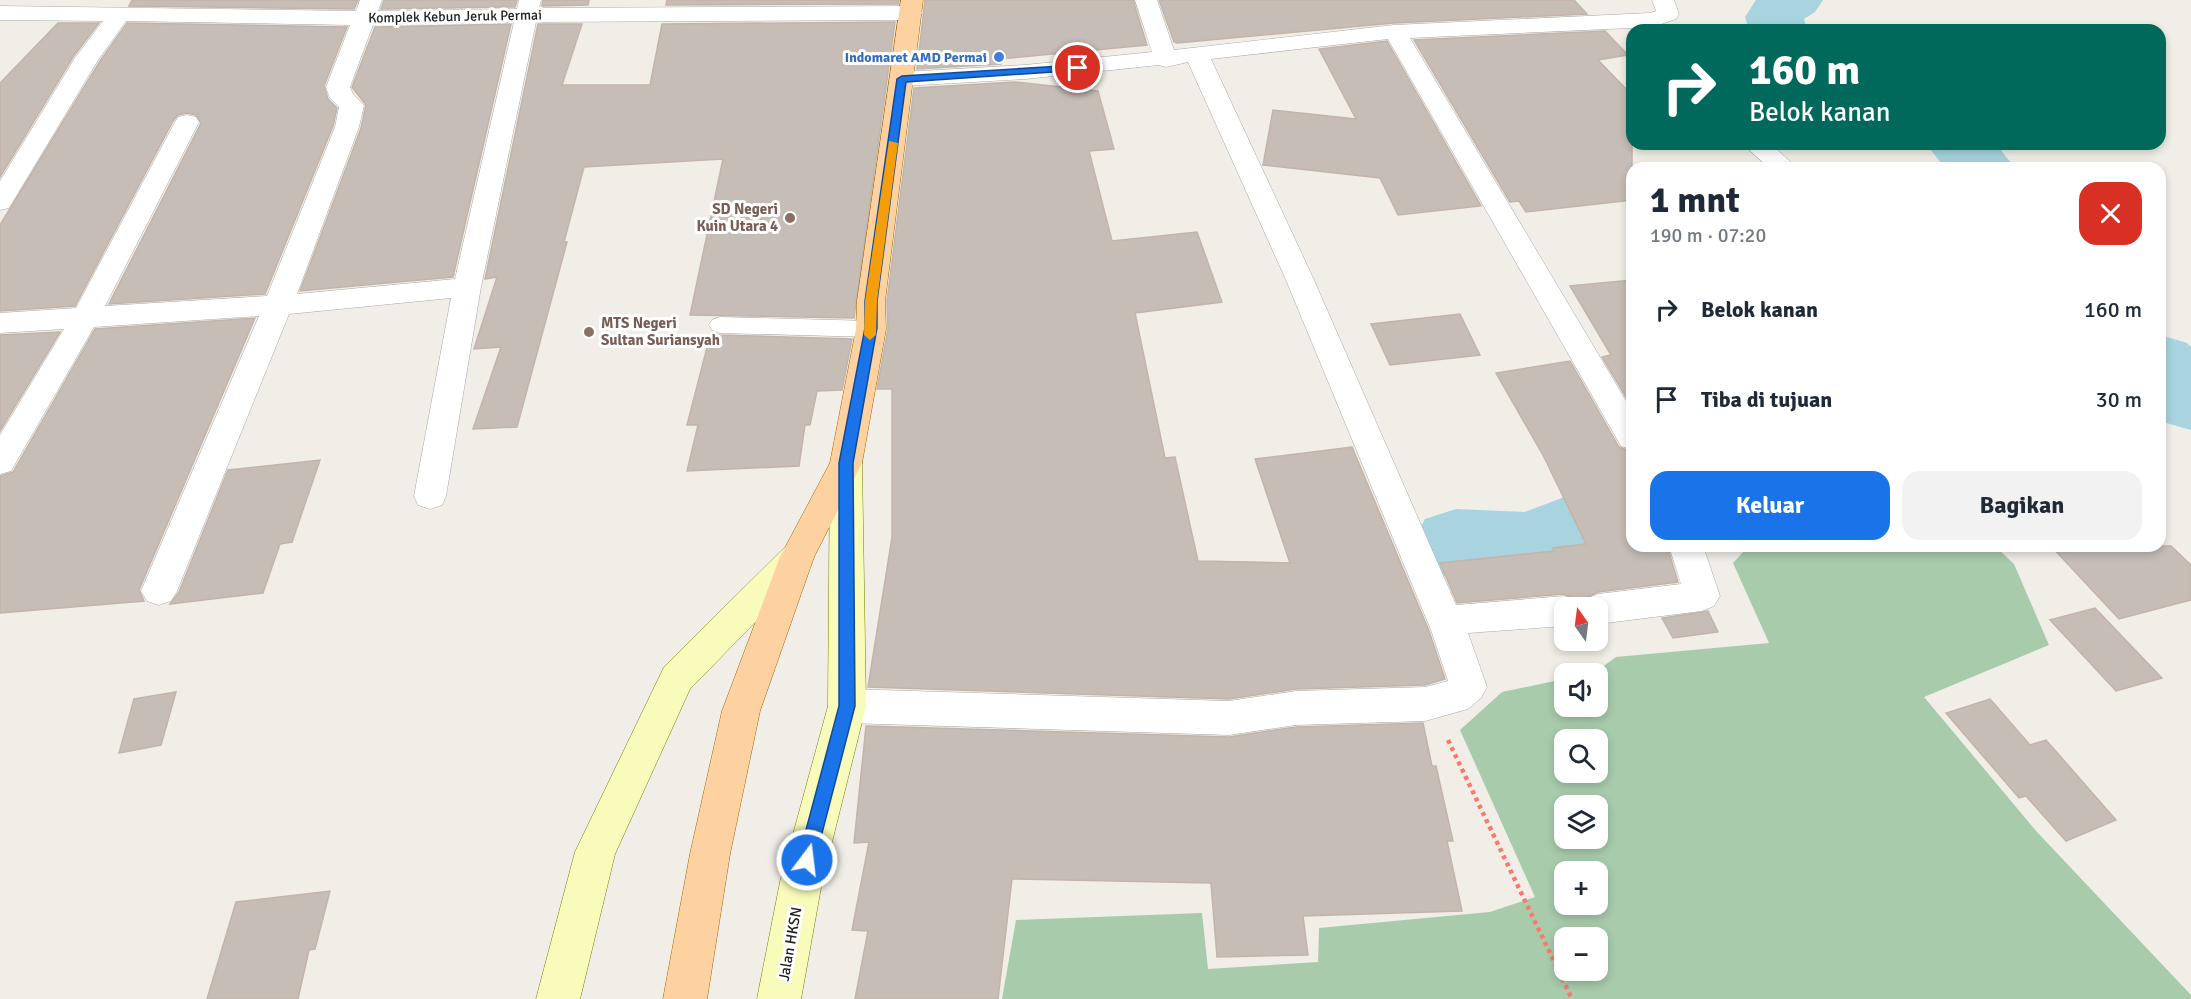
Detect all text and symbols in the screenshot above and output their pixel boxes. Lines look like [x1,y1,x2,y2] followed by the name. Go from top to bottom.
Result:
[368,6,542,27] street label: Komplek Kebun Jeruk Permai
[1052,42,1103,93] pin
[1749,45,1860,96] text: 160 m
[1650,48,1728,126] icon: right
[845,49,987,66] place label: Indomaret AMD Permai
[992,50,1006,64] marker: Indomaret AMD Permai
[1061,51,1094,84] icon: arrive
[1749,96,1890,129] text: Belok kanan
[1650,178,1740,223] text: 1 mnt
[2079,182,2142,245] button: close
[696,200,778,235] place label: SD Negeri Kuin Utara 4
[783,211,797,225] marker: SD Negeri Kuin Utara 4
[1650,223,1766,248] text: 190 m · 07:20
[1650,293,1683,326] icon: right
[1701,296,1818,323] text: Belok kanan
[2084,296,2142,323] text: 160 m
[601,314,720,349] place label: MTS Negeri Sultan Suriansyah
[582,325,596,339] marker: MTS Negeri Sultan Suriansyah
[1650,383,1683,416] icon: arrive
[1701,386,1832,413] text: Tiba di tujuan
[2096,386,2142,413] text: 30 m
[1650,471,1890,540] button: Keluar
[1902,471,2142,540] button: Bagikan
[1554,597,1608,651] north arrow
[1554,597,1608,981] map controls
[1554,663,1608,717] button: sound
[1554,729,1608,783] button: search
[1554,795,1608,849] button: layers
[775,828,839,892] position arrow
[1554,861,1608,915] button: +
[775,905,805,983] street label: Jalan HKSN
[1554,927,1608,981] button: −

